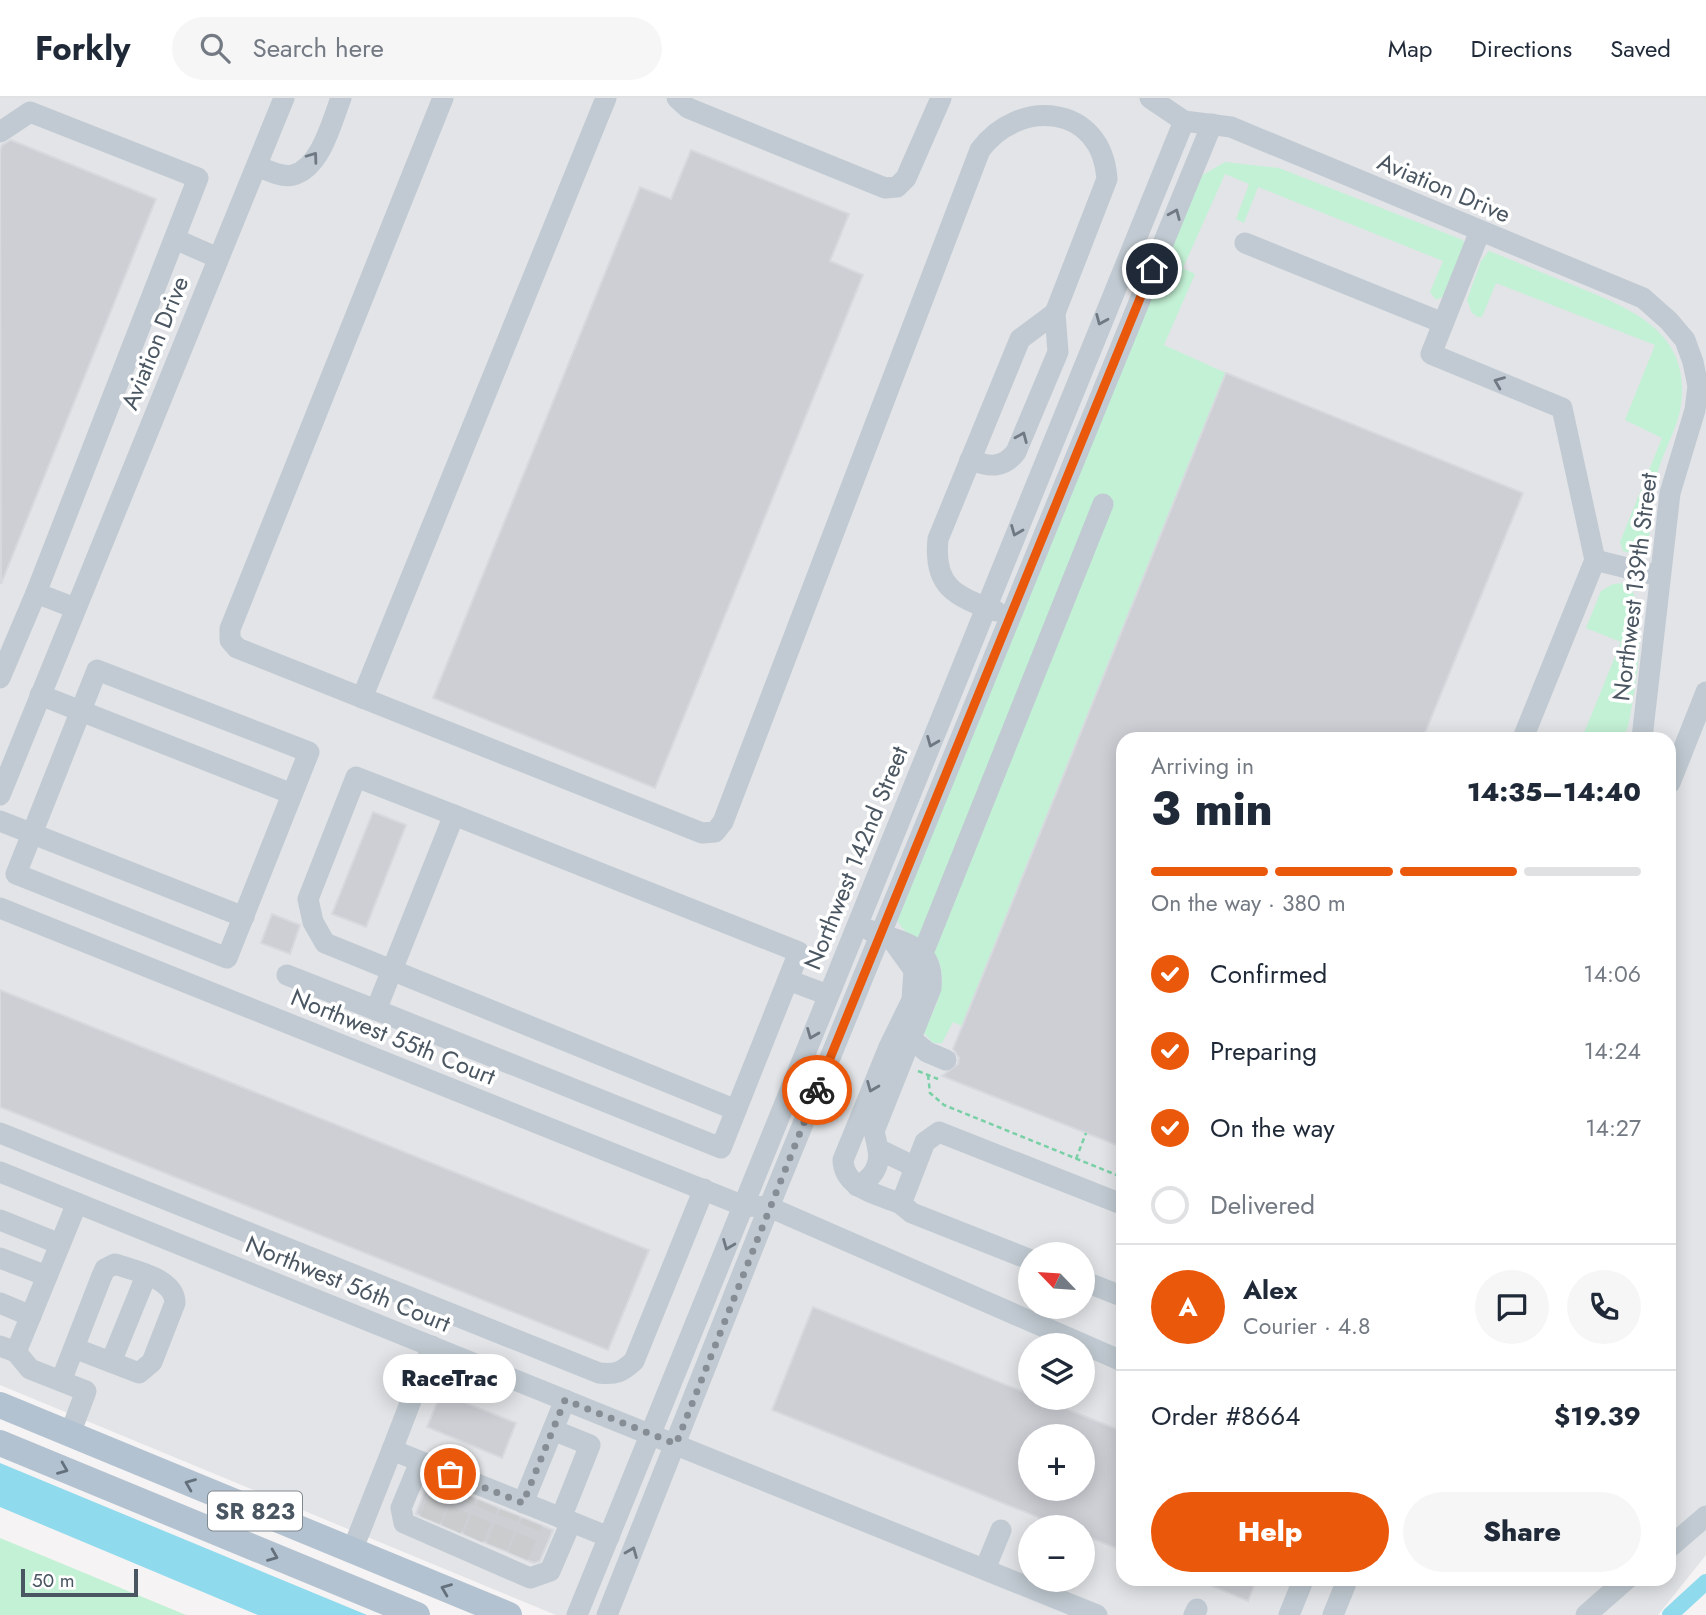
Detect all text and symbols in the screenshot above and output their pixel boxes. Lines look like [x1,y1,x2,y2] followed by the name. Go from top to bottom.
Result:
[172,17,662,80] search box
[35,25,130,72] text: Forkly
[196,29,234,67] icon: search
[252,29,384,67] text: Search here
[1388,31,1433,66] text: Map
[1471,31,1572,66] text: Directions
[1610,31,1671,66] text: Saved
[1372,144,1516,231] street label: Aviation Drive
[305,152,317,165] one-way arrow
[1166,208,1180,220] one-way arrow
[1122,239,1182,299] pin
[1133,250,1171,288] icon: home
[112,271,197,415] street label: Aviation Drive
[1096,313,1110,325] one-way arrow
[1494,376,1506,390] one-way arrow
[1014,432,1028,444] one-way arrow
[1603,471,1666,703] street label: Northwest 139th Street
[1010,524,1024,536] one-way arrow
[926,736,940,748] one-way arrow
[795,741,916,975] street label: Northwest 142nd Street
[1151,749,1254,783] text: Arriving in
[1467,773,1641,811] text: 14:35–14:40
[1151,776,1273,842] text: 3 min
[1151,886,1346,920] text: On the way · 380 m
[1151,955,1189,993] icon: check
[1210,955,1327,993] text: Confirmed
[1583,957,1641,991] text: 14:06
[286,979,501,1094] street label: Northwest 55th Court
[807,1027,821,1039] one-way arrow
[1151,1032,1189,1070] icon: check
[1210,1032,1317,1070] text: Preparing
[1584,1034,1641,1068] text: 14:24
[782,1055,852,1125] courier
[798,1071,836,1109] icon: bike
[867,1081,881,1093] one-way arrow
[1151,1109,1189,1147] icon: check
[1210,1109,1335,1147] text: On the way
[1585,1111,1641,1145] text: 14:27
[1210,1186,1315,1224] text: Delivered
[240,1226,456,1341] street label: Northwest 56th Court
[722,1239,736,1251] one-way arrow
[1018,1242,1096,1320] north arrow
[1018,1242,1095,1592] map controls
[1475,1270,1549,1344] button: chat
[1567,1270,1641,1344] button: phone
[1243,1271,1297,1309] text: Alex
[1178,1288,1198,1326] text: A
[1243,1309,1371,1343] text: Courier · 4.8
[1018,1333,1095,1410] button: layers
[384,1355,516,1404] callout: RaceTrac
[401,1361,498,1395] text: RaceTrac
[1151,1397,1300,1435] text: Order #8664
[1554,1397,1641,1435] text: $19.39
[1018,1424,1095,1501] button: +
[420,1444,480,1504] pin
[431,1455,469,1493] icon: bag
[56,1460,68,1474] one-way arrow
[185,1478,198,1492] one-way arrow
[208,1492,302,1530] road number: SR 823
[1151,1492,1389,1572] button: Help
[1403,1492,1641,1572] button: Share
[1018,1515,1095,1592] button: −
[624,1546,638,1558] one-way arrow
[267,1547,279,1561] one-way arrow
[21,1566,138,1598] scale bar
[32,1567,75,1594] text: 50 m
[441,1584,453,1598] one-way arrow

